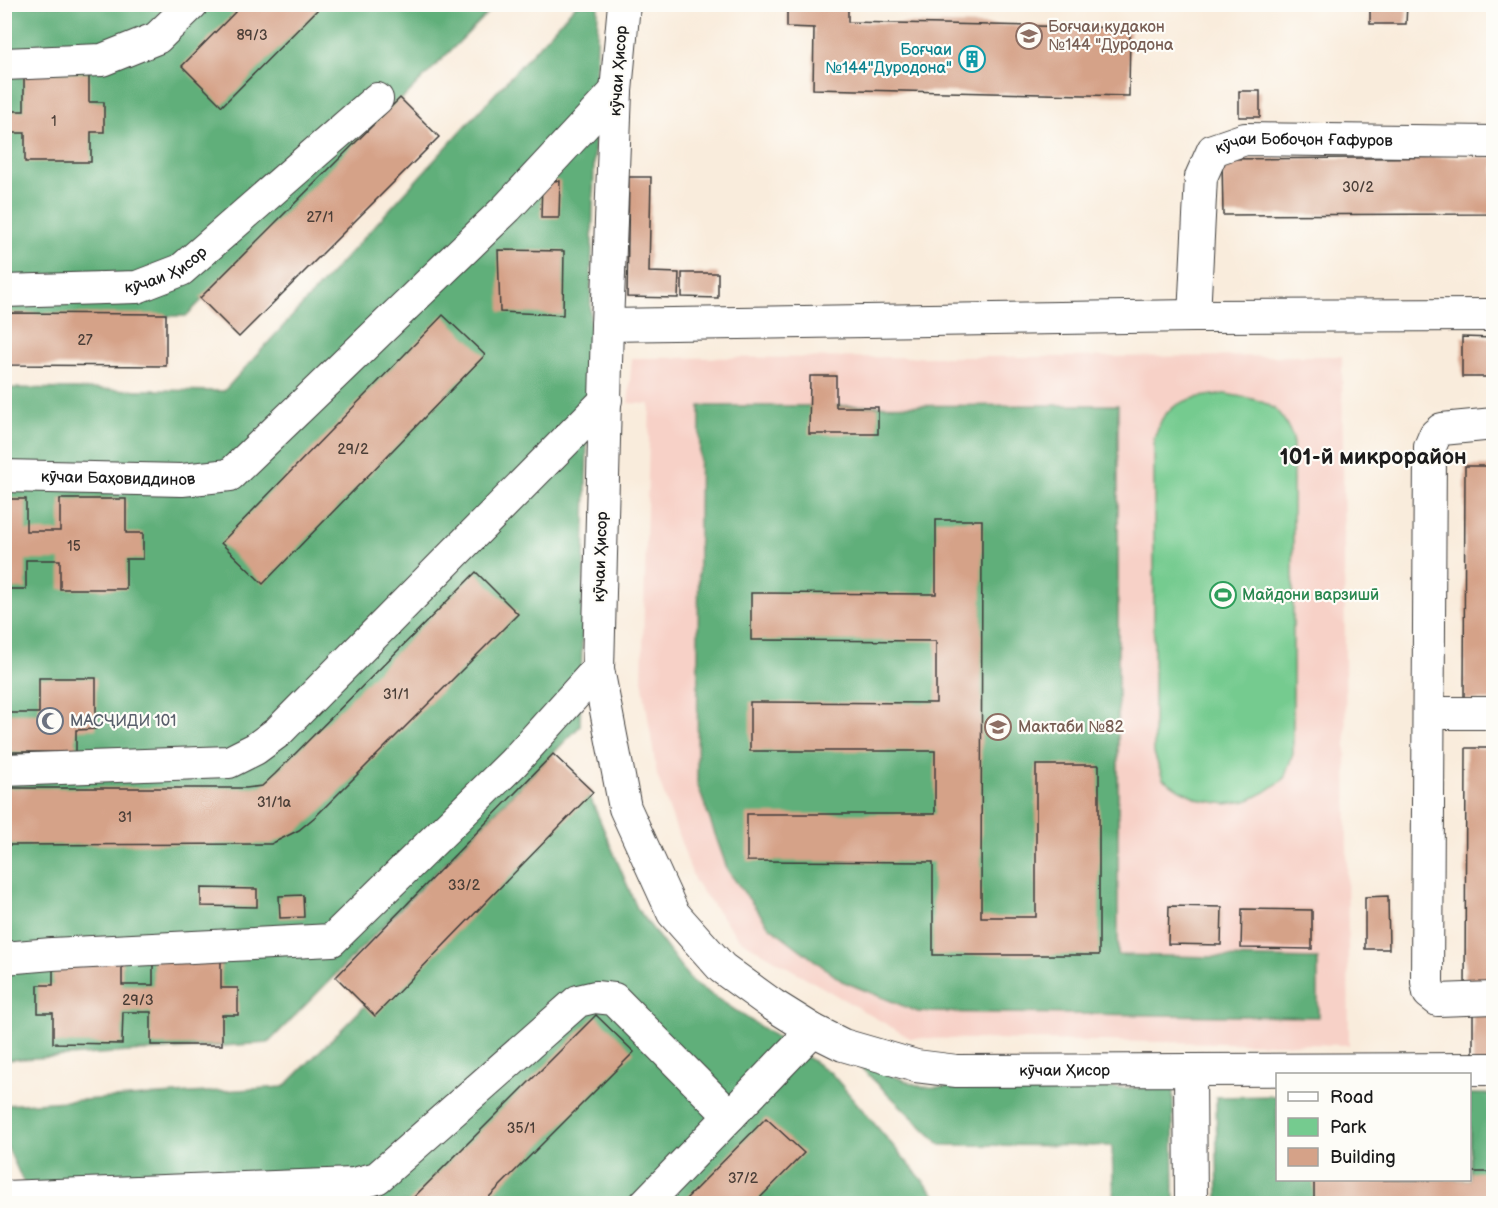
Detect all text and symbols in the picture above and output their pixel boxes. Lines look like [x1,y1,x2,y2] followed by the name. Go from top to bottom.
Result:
[1048,18,1174,55] place label: Боғчаи кудакон №144 "Дуродона
[1014,21,1044,51] school or university icon: Боғчаи кудакон №144 "Дуродона
[606,25,632,117] street label: кӯчаи Ҳисор
[236,27,268,44] house number: 89/3
[825,41,952,78] place label: Боғчаи №144"Дуродона"
[957,44,987,74] building icon: Боғчаи №144"Дуродона"
[51,113,57,130] house number: 1
[1213,129,1393,158] street label: кӯчаи Бобоҷон Ғафуров
[1342,179,1374,196] house number: 30/2
[307,209,333,226] house number: 27/1
[124,242,211,297] street label: кӯчаи Ҳисор
[77,332,93,349] house number: 27
[338,441,369,458] house number: 29/2
[1279,444,1467,471] district label: 101-й микрорайон
[41,467,197,490] street label: кӯчаи Баҳовиддинов
[590,511,612,603] street label: кӯчаи Ҳисор
[67,538,81,555] house number: 15
[1208,580,1238,610] sports icon: Майдони варзишӣ
[1242,586,1379,605] place label: Майдони варзишӣ
[383,686,409,703] house number: 31/1
[35,706,65,736] mosque icon: МАСҶИДИ 101
[70,712,176,731] place label: МАСҶИДИ 101
[983,712,1013,742] school or university icon: Мактаби №82
[1018,718,1124,737] place label: Мактаби №82
[257,794,292,811] house number: 31/1а
[118,809,132,826] house number: 31
[448,877,481,894] house number: 33/2
[122,992,154,1009] house number: 29/3
[1019,1061,1110,1080] street label: кӯчаи Ҳисор
[1276,1073,1471,1181] legend
[1330,1087,1374,1108] text: Road
[1330,1117,1366,1138] text: Park
[507,1120,535,1137] house number: 35/1
[1330,1147,1396,1168] text: Building
[728,1170,759,1187] house number: 37/2

